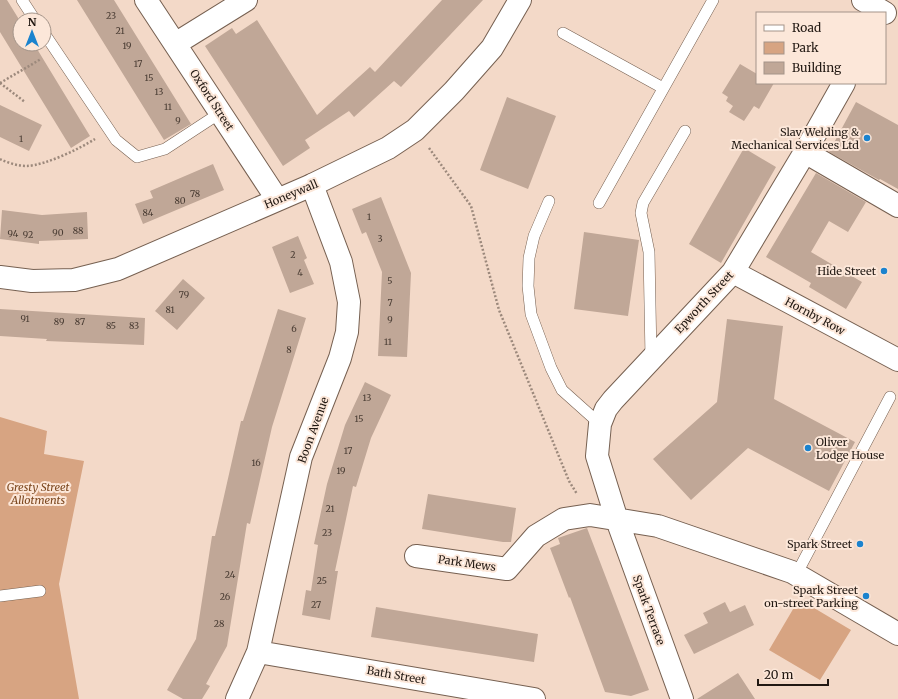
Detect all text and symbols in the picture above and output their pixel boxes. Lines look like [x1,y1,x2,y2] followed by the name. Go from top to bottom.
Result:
[106,10,116,21] house number: 23
[12,12,52,52] north arrow
[756,12,886,84] legend
[28,15,37,29] text: N
[792,20,821,35] text: Road
[115,25,125,36] house number: 21
[122,40,132,51] house number: 19
[792,40,819,55] text: Park
[134,58,142,69] house number: 17
[792,60,842,75] text: Building
[187,67,237,134] street label: Oxford Street
[144,72,154,83] house number: 15
[155,86,163,97] house number: 13
[164,101,172,112] house number: 11
[175,115,181,126] house number: 9
[731,125,860,152] place label: Slav Welding & Mechanical Services Ltd
[19,133,23,144] house number: 1
[862,133,872,143] marker: Slav Welding & Mechanical Services Ltd
[262,176,320,212] street label: Honeywall
[190,188,200,199] house number: 78
[174,195,186,206] house number: 80
[143,207,154,218] house number: 84
[367,211,371,222] house number: 1
[73,225,83,236] house number: 88
[52,227,64,238] house number: 90
[8,228,19,239] house number: 94
[23,229,33,240] house number: 92
[377,233,383,244] house number: 3
[290,249,296,260] house number: 2
[817,264,877,278] place label: Hide Street
[879,266,889,276] marker: Hide Street
[297,267,303,278] house number: 4
[672,268,737,336] street label: Epworth Street
[387,275,393,286] house number: 5
[179,289,189,300] house number: 79
[783,294,848,338] street label: Hornby Row
[387,297,393,308] house number: 7
[165,304,175,315] house number: 81
[20,313,30,324] house number: 91
[387,314,393,325] house number: 9
[54,316,64,327] house number: 89
[75,316,85,327] house number: 87
[106,320,116,331] house number: 85
[129,320,139,331] house number: 83
[291,323,297,334] house number: 6
[384,336,392,347] house number: 11
[286,344,292,355] house number: 8
[363,392,371,403] house number: 13
[295,395,332,465] street label: Boon Avenue
[354,413,364,424] house number: 15
[816,435,885,462] place label: Oliver Lodge House
[803,443,813,453] marker: Oliver Lodge House
[344,445,352,456] house number: 17
[251,457,261,468] house number: 16
[336,465,346,476] house number: 19
[7,480,70,507] park label: Gresty Street Allotments
[325,503,335,514] house number: 21
[322,527,332,538] house number: 23
[787,537,853,551] place label: Spark Street
[855,539,865,549] marker: Spark Street
[437,552,497,574] street label: Park Mews
[225,569,236,580] house number: 24
[630,573,668,647] street label: Spark Terrace
[317,575,327,586] house number: 25
[764,583,859,610] place label: Spark Street on-street Parking
[220,591,231,602] house number: 26
[861,591,871,601] marker: Spark Street on-street Parking
[311,599,321,610] house number: 27
[214,618,224,629] house number: 28
[758,661,828,687] scale bar
[366,663,427,687] street label: Bath Street
[764,667,793,682] text: 20 m

